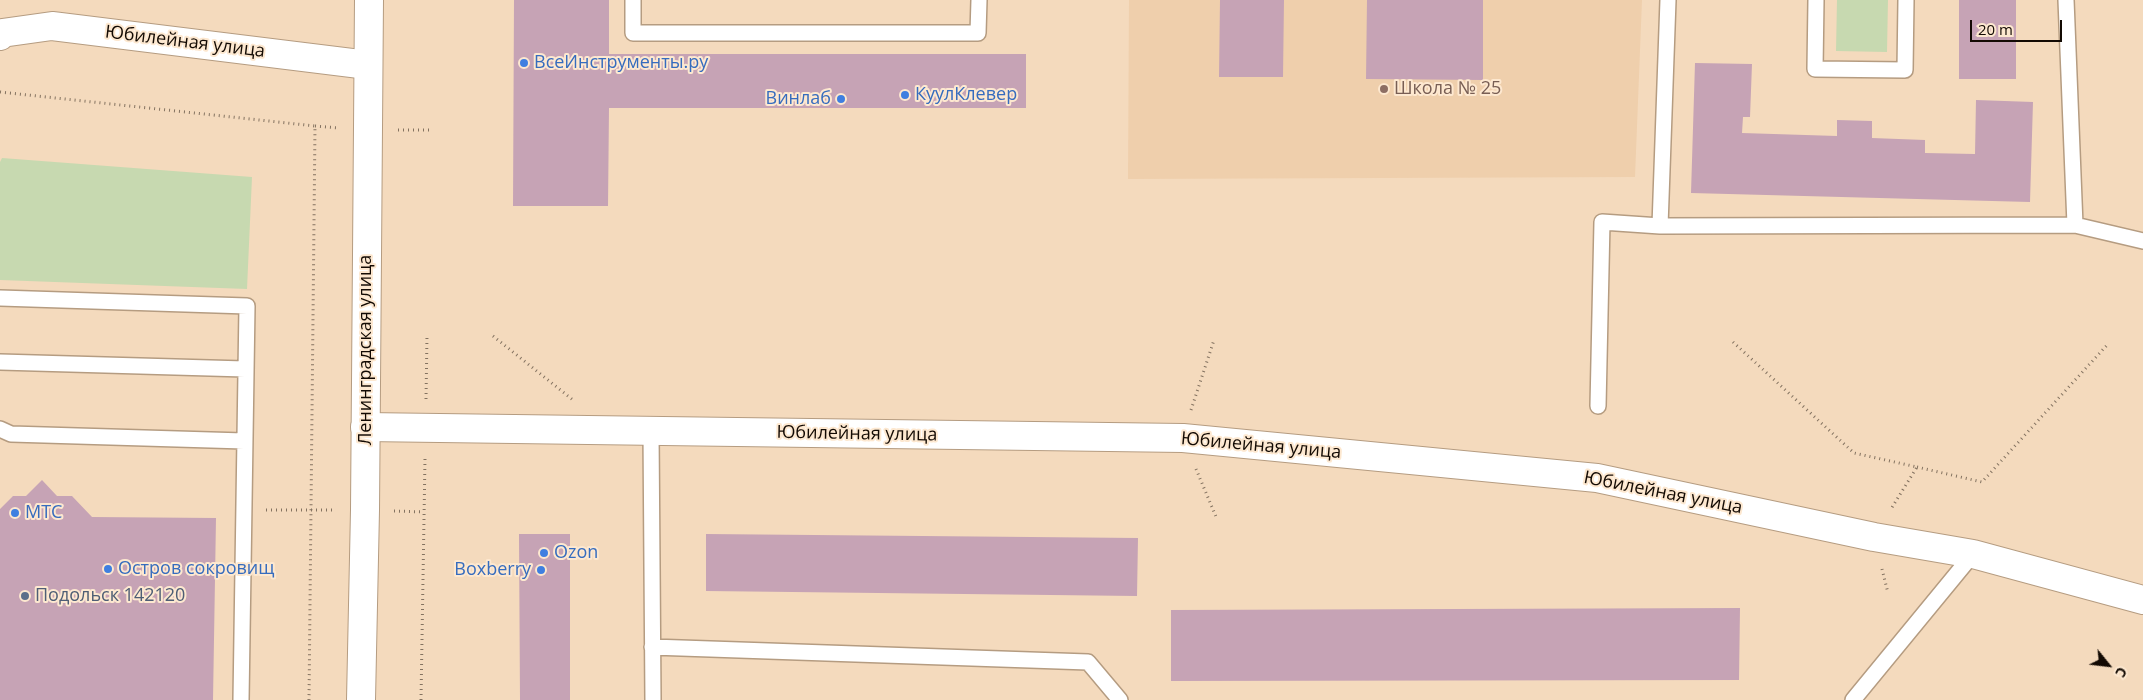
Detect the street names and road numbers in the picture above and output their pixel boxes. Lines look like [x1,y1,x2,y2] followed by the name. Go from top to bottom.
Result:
[104,21,266,63] street label: Юбилейная улица
[355,255,377,445] street label: Ленинградская улица
[776,422,938,446] street label: Юбилейная улица
[1180,428,1342,464] street label: Юбилейная улица
[1582,467,1744,519] street label: Юбилейная улица

